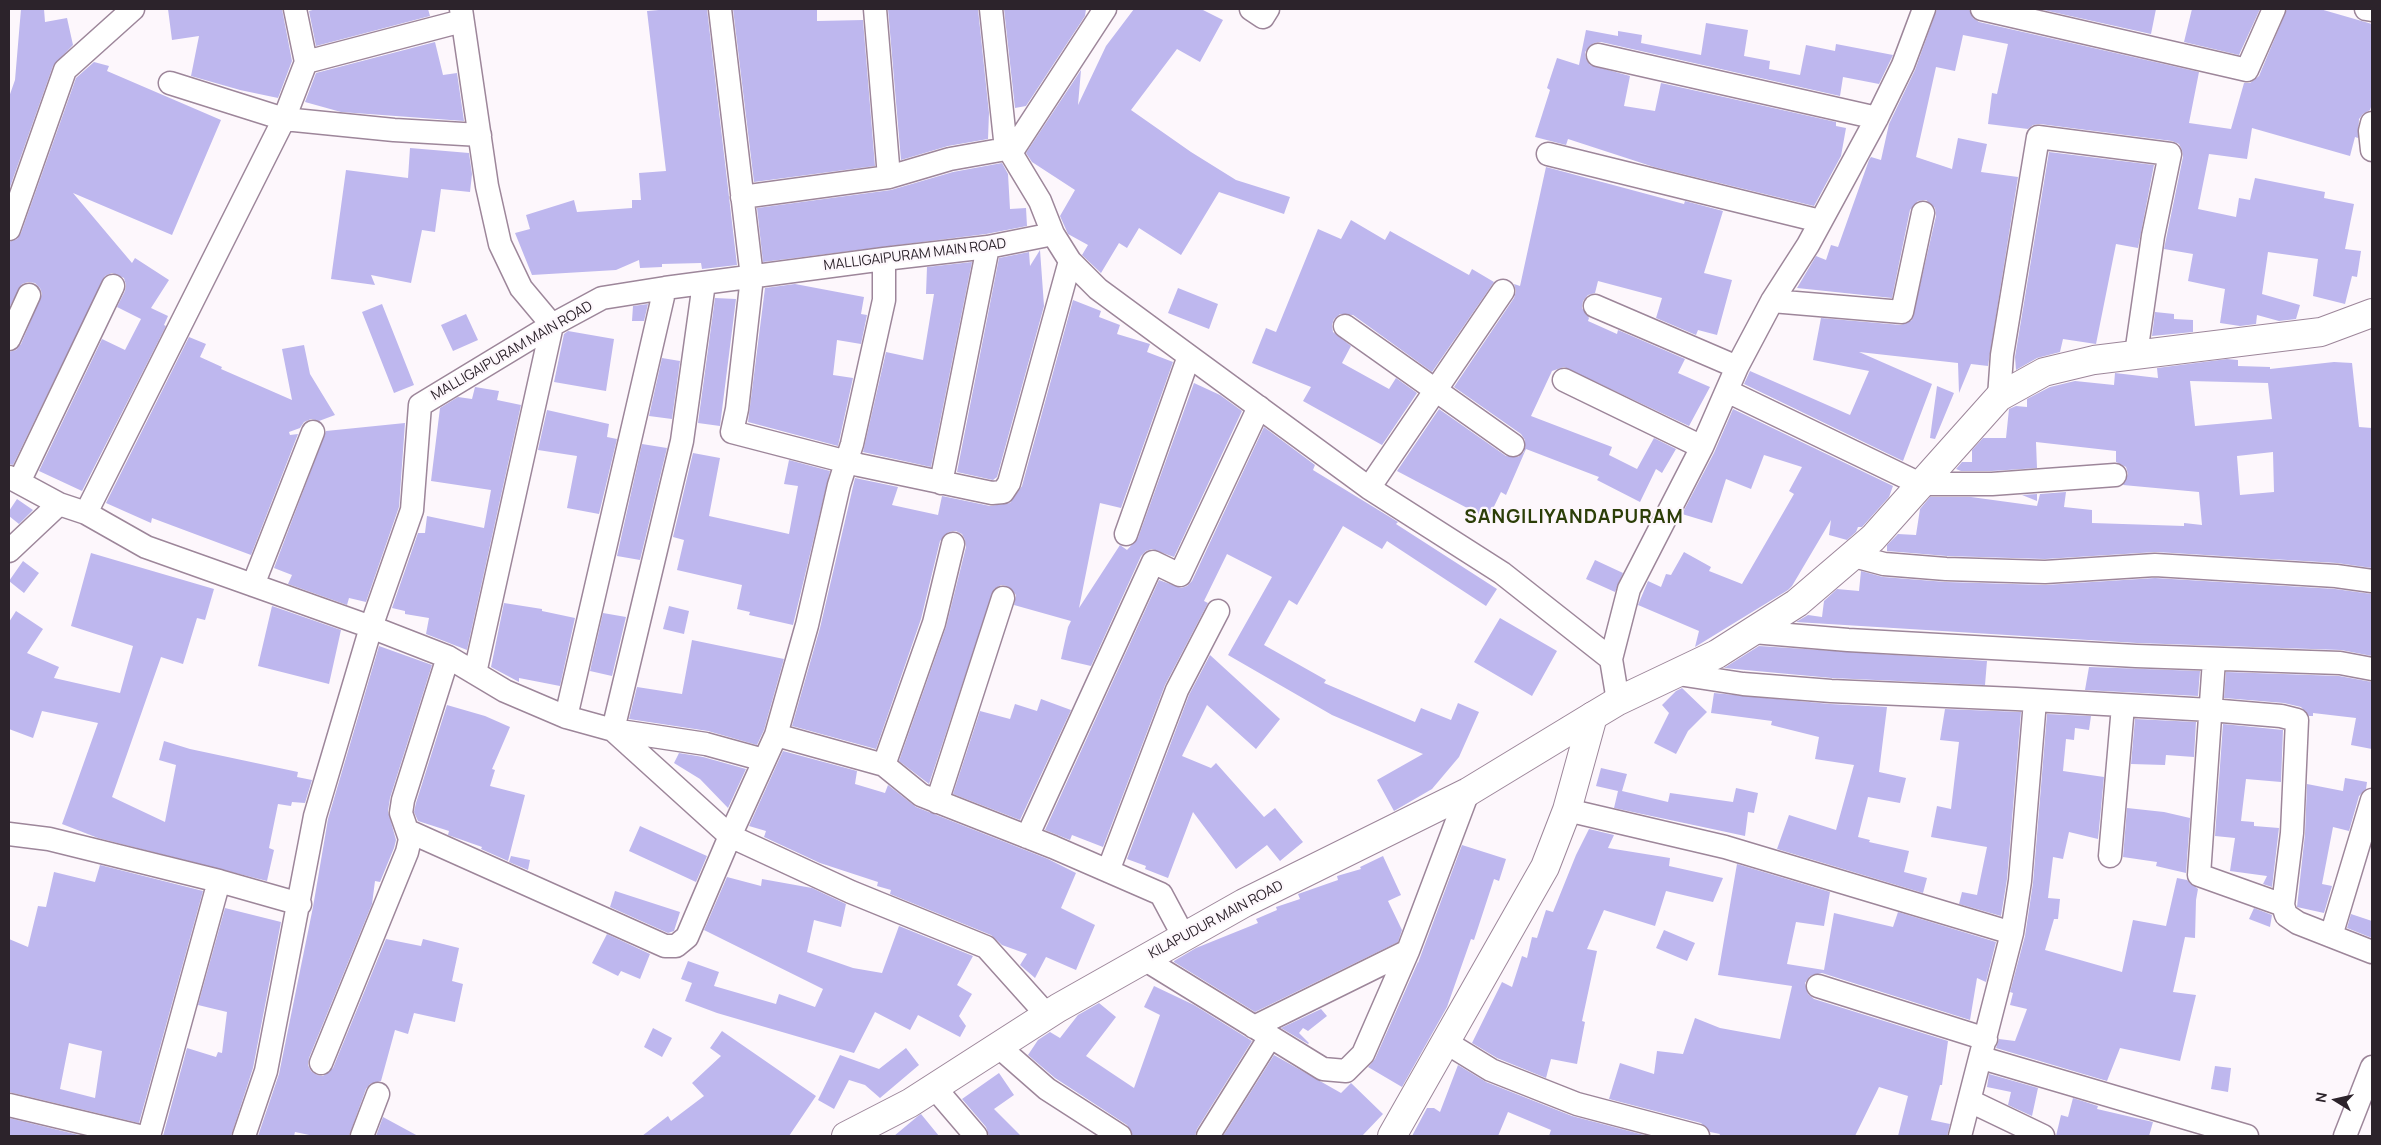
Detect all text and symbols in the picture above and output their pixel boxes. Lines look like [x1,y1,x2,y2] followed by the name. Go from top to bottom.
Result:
[823,235,1007,275] street label: MALLIGAIPURAM MAIN ROAD
[428,298,596,404] street label: MALLIGAIPURAM MAIN ROAD
[1462,507,1686,529] district label: SANGILIYANDAPURAM
[1146,877,1286,963] street label: KILAPUDUR MAIN ROAD
[2311,1075,2361,1125] north arrow
[2311,1091,2331,1104] text: N

